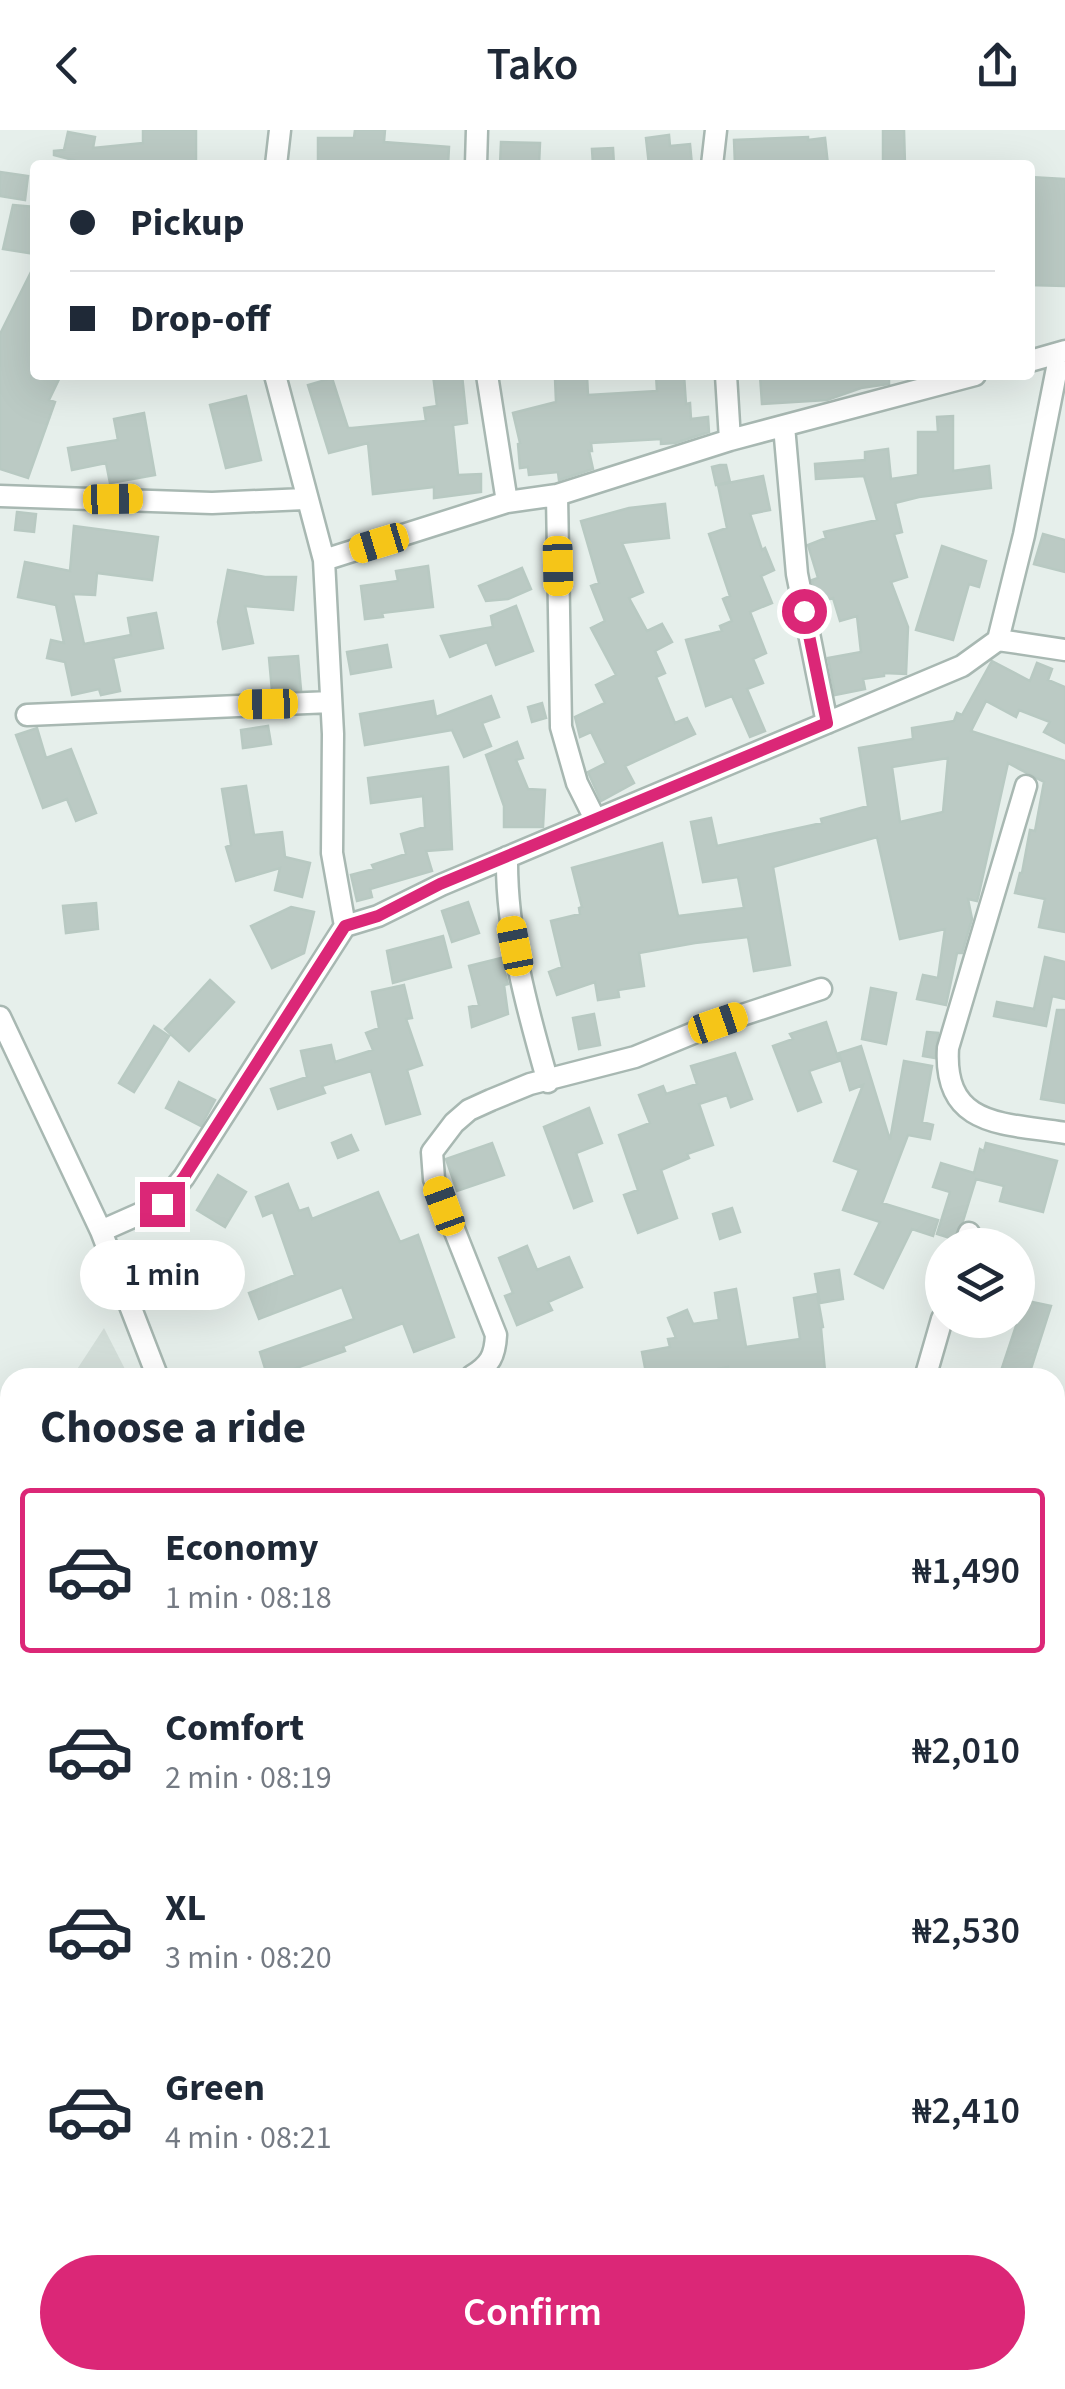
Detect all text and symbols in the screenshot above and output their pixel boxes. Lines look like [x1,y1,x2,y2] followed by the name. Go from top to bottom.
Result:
[487,33,578,97] text: Tako
[40,38,95,93] icon: back
[970,38,1025,93] icon: share
[130,196,244,250] text: Pickup
[130,292,270,346] text: Drop-off
[83,483,143,515] car
[346,520,412,566] car
[542,536,574,596] car
[782,589,827,634] route start
[238,688,298,720] car
[495,914,535,978] car
[685,999,751,1047] car
[420,1173,468,1239] car
[140,1182,185,1227] route end
[925,1228,1035,1338] map controls
[925,1228,1035,1338] button: layers
[80,1239,244,1309] callout: 1 min
[124,1252,201,1298] text: 1 min
[40,1396,306,1460] text: Choose a ride
[165,1521,318,1575] text: Economy
[45,1526,135,1616] icon: car
[912,1544,1020,1598] text: ₦1,490
[165,1575,332,1621] text: 1 min · 08:18
[165,1701,304,1755] text: Comfort
[45,1706,135,1796] icon: car
[912,1724,1020,1778] text: ₦2,010
[165,1755,332,1801] text: 2 min · 08:19
[165,1881,206,1935] text: XL
[45,1886,135,1976] icon: car
[912,1904,1020,1958] text: ₦2,530
[165,1935,332,1981] text: 3 min · 08:20
[165,2061,265,2115] text: Green
[45,2066,135,2156] icon: car
[912,2084,1020,2138] text: ₦2,410
[165,2115,332,2161] text: 4 min · 08:21
[40,2255,1025,2370] button: Confirm

